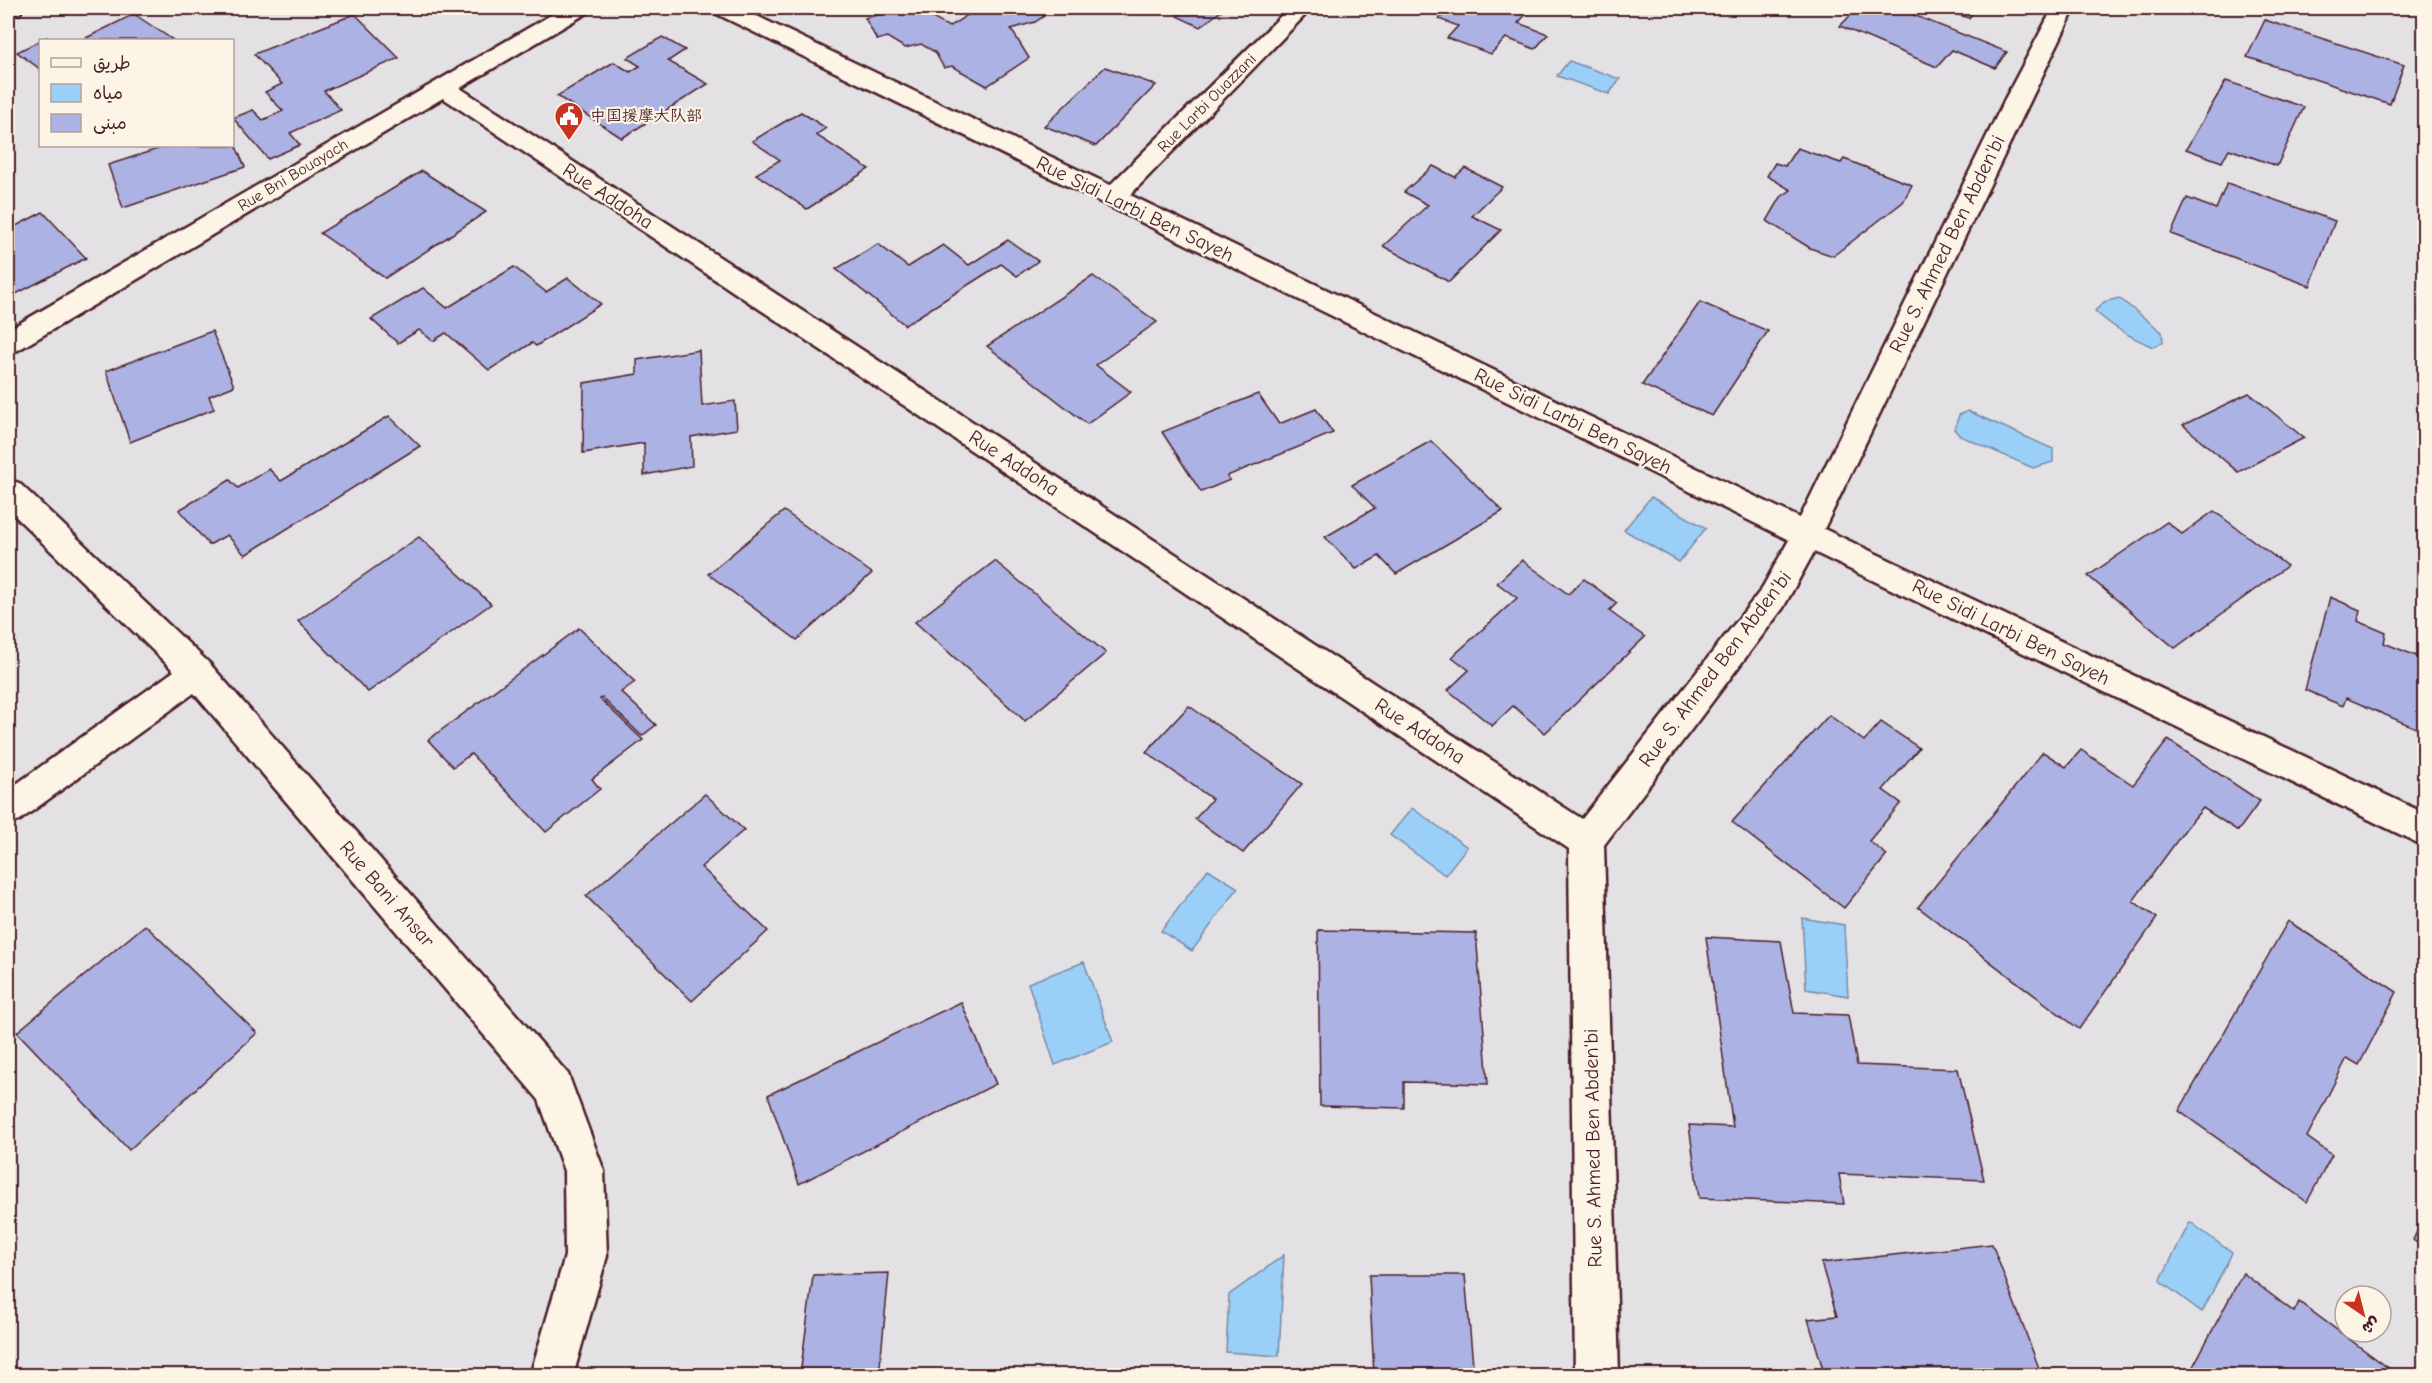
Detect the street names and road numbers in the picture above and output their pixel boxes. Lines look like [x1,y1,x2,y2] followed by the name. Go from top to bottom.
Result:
[1154,50,1260,156] street label: Rue Larbi Ouazzani
[1884,131,2010,357] street label: Rue S. Ahmed Ben Abden'bi
[235,135,351,215] street label: Rue Bni Bouayach
[1032,151,1238,267] street label: Rue Sidi Larbi Ben Sayeh
[558,158,658,234] street label: Rue Addoha
[1470,363,1676,479] street label: Rue Sidi Larbi Ben Sayeh
[964,425,1064,501] street label: Rue Addoha
[1634,567,1796,771] street label: Rue S. Ahmed Ben Abden'bi
[1908,574,2114,690] street label: Rue Sidi Larbi Ben Sayeh
[1370,693,1470,769] street label: Rue Addoha
[335,836,439,952] street label: Rue Bani Ansar
[1579,1028,1607,1268] street label: Rue S. Ahmed Ben Abden'bi

